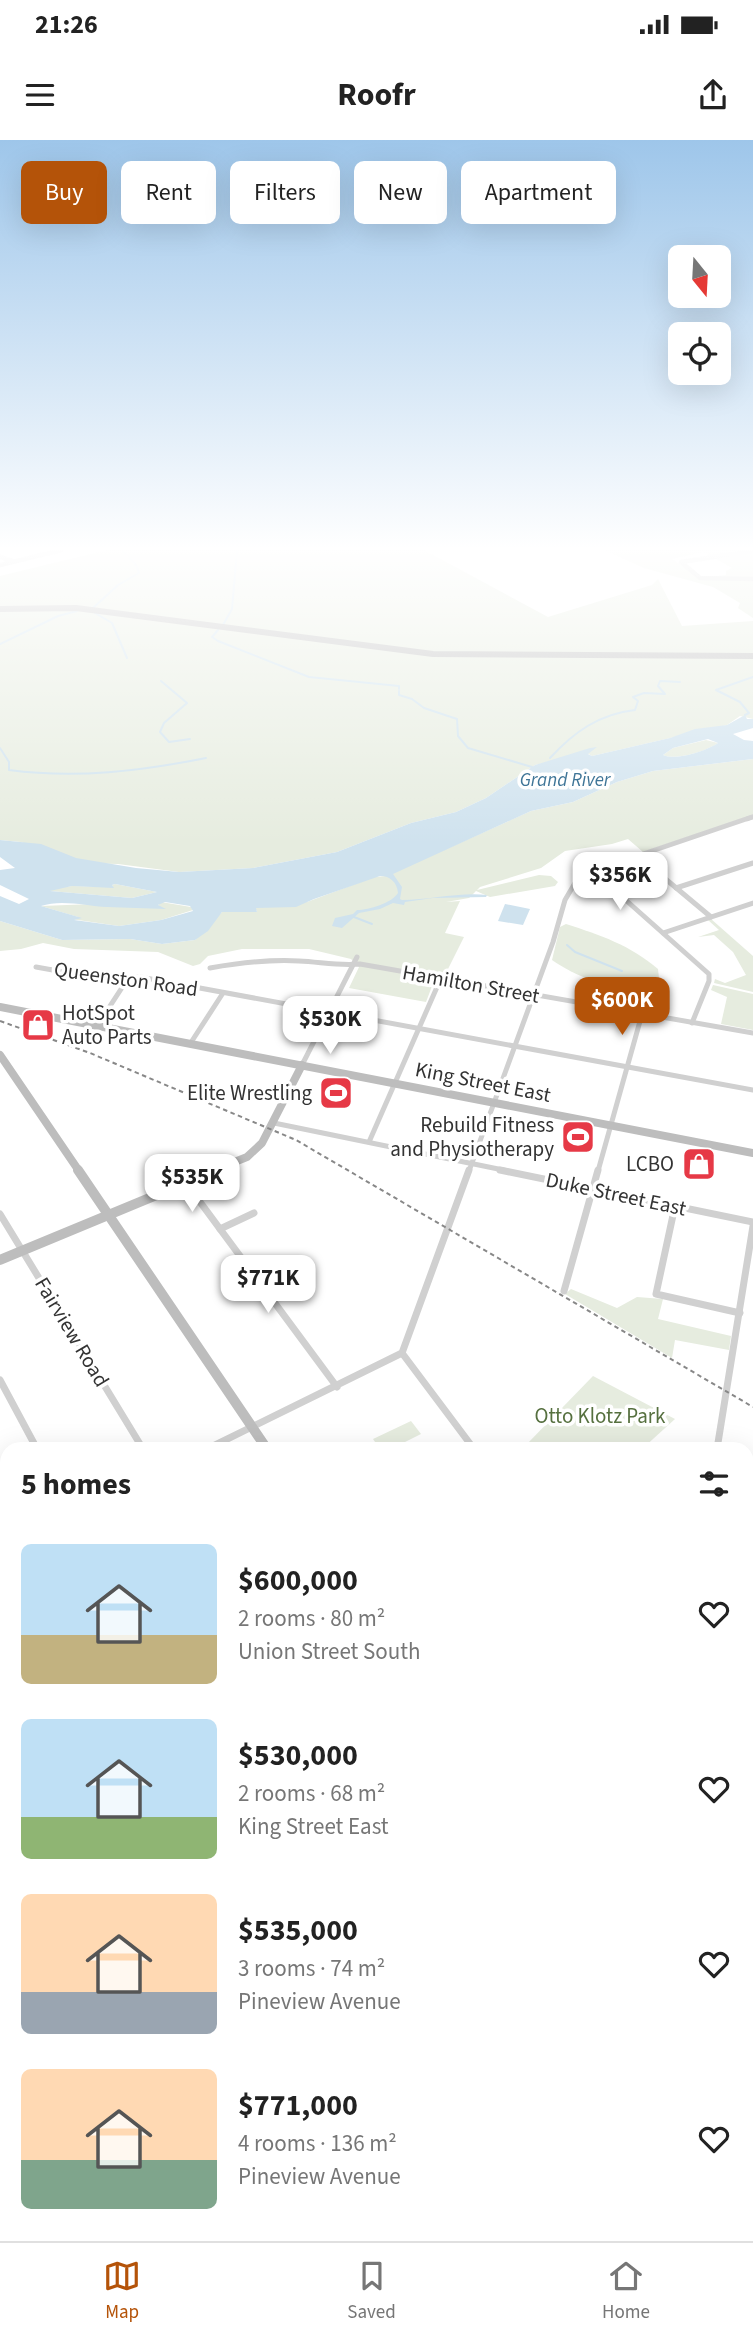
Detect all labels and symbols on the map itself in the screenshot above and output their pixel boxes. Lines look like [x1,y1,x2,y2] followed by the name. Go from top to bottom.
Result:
[668,245,732,308] north arrow
[520,767,612,794] water label: Grand River
[571,852,669,912] pin: $356K
[52,954,200,1004] street label: Queenston Road
[400,957,542,1011] street label: Hamilton Street
[573,978,671,1037] pin: $600K
[281,996,379,1056] pin: $530K
[62,998,152,1052] place label: HotSpot Auto Parts
[19,1006,57,1044] shop icon: HotSpot Auto Parts
[413,1054,553,1110] street label: King Street East
[317,1074,355,1112] sports icon: Elite Wrestling
[187,1078,312,1108] place label: Elite Wrestling
[390,1110,554,1164] place label: Rebuild Fitness and Physiotherapy
[559,1118,597,1156] sports icon: Rebuild Fitness and Physiotherapy
[680,1145,718,1183] shop icon: LCBO
[626,1149,674,1179] place label: LCBO
[143,1154,241,1214] pin: $535K
[543,1164,689,1224] street label: Duke Street East
[219,1256,317,1315] pin: $771K
[27,1272,117,1392] street label: Fairview Road
[534,1401,666,1431] park label: Otto Klotz Park

